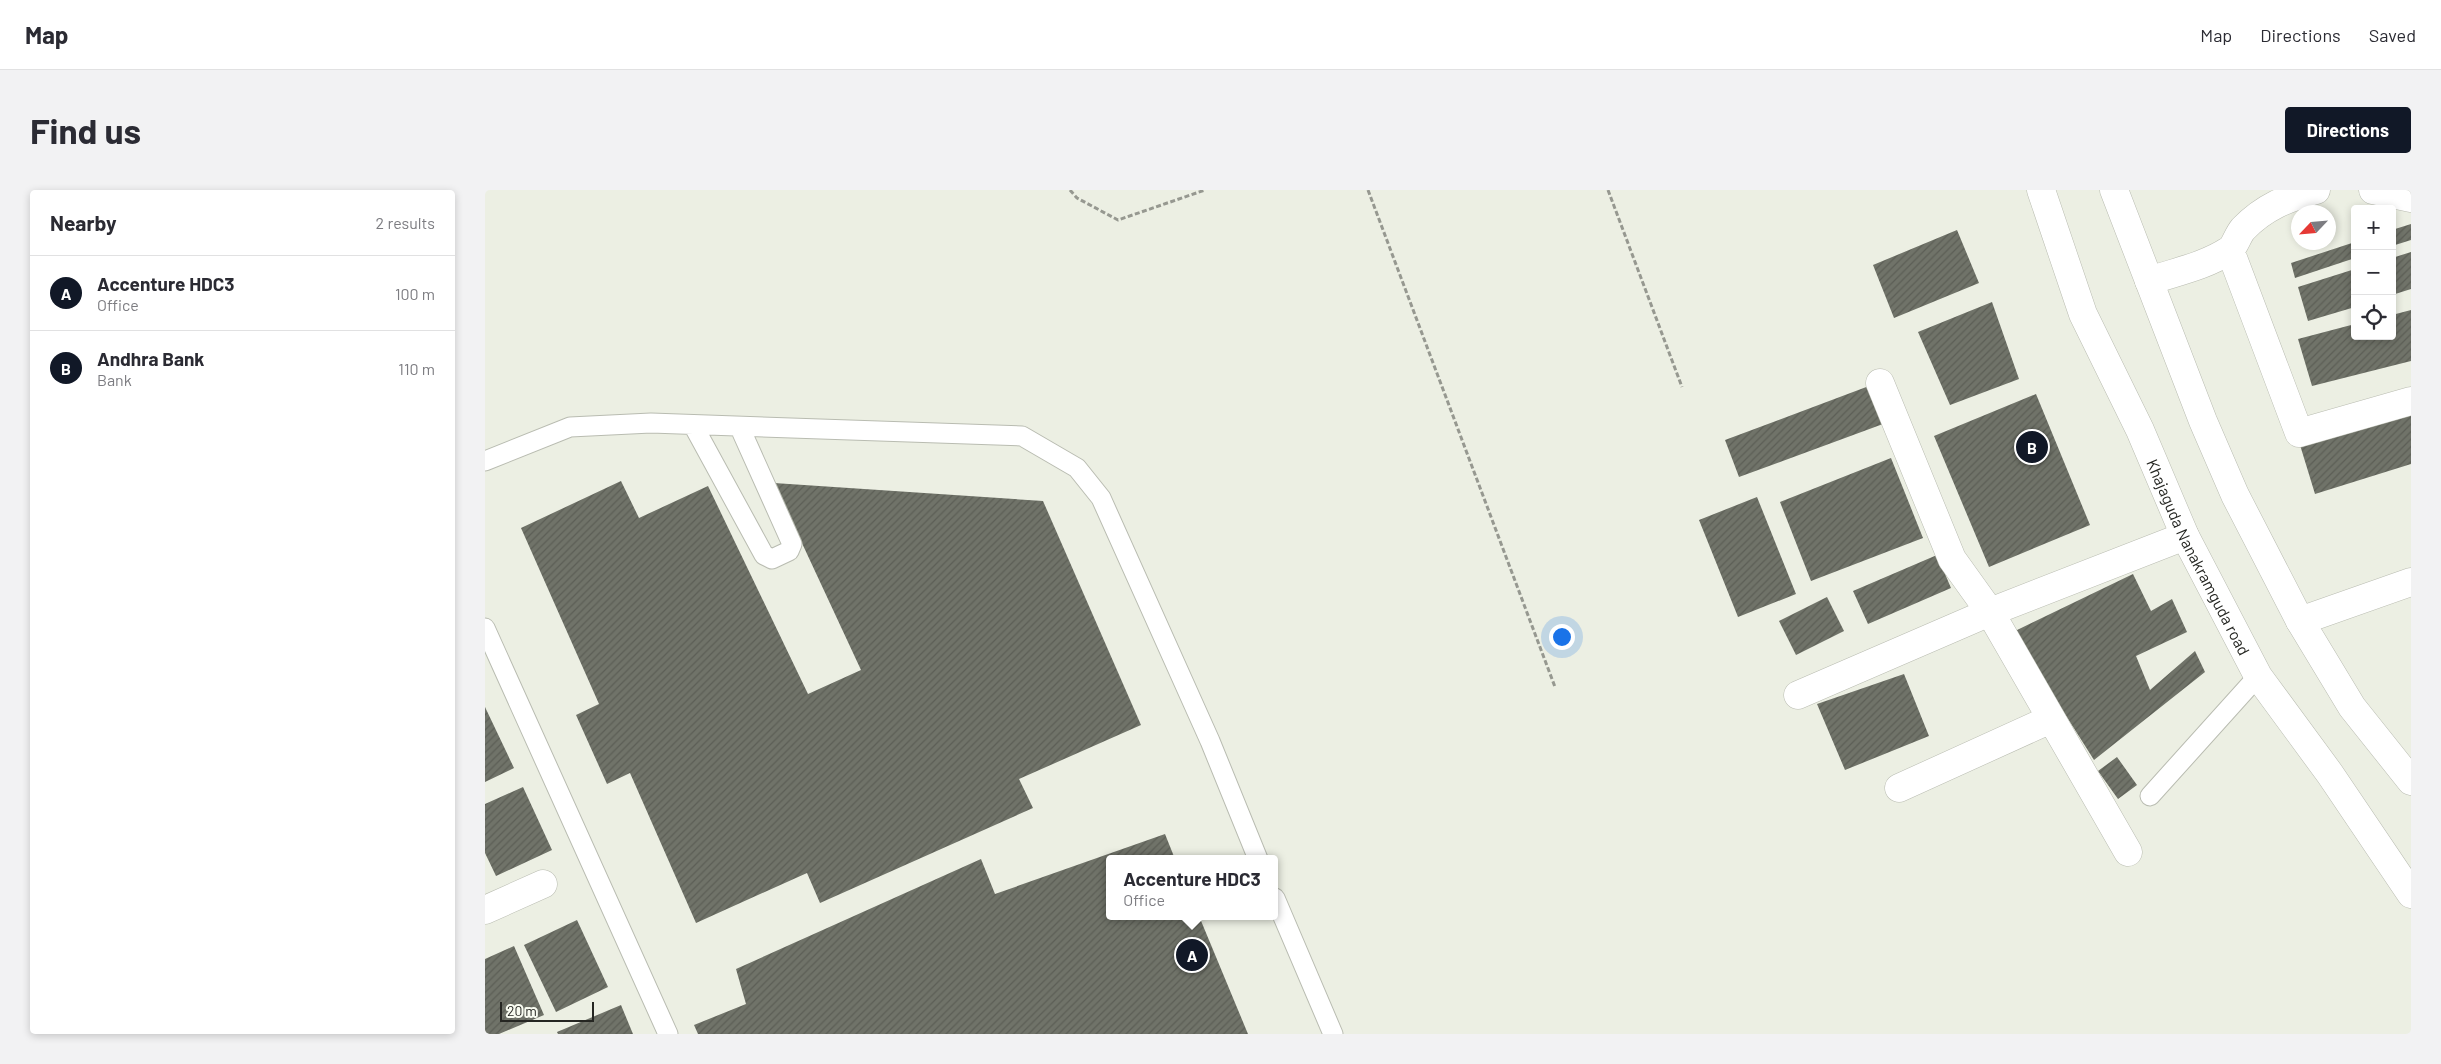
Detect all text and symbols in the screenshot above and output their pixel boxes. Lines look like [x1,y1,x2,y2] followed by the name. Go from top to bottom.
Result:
[25,20,68,49] text: Map
[2200,24,2232,46] text: Map
[2260,24,2341,46] text: Directions
[2369,24,2416,46] text: Saved
[2285,107,2411,153] button: Directions
[30,109,141,151] text: Find us
[2291,205,2336,250] north arrow
[2351,205,2396,340] map controls
[2351,205,2396,250] button: +
[50,210,116,235] text: Nearby
[376,213,435,232] text: 2 results
[2351,250,2396,295] button: −
[97,272,235,295] text: Accenture HDC3
[61,284,71,303] text: A
[395,284,435,303] text: 100 m
[97,295,139,314] text: Office
[2351,295,2396,340] button: locate
[97,347,204,370] text: Andhra Bank
[61,359,71,378] text: B
[398,359,435,378] text: 110 m
[97,370,132,389] text: Bank
[2016,428,2048,466] pin: B
[2144,456,2255,658] street label: Khajaguda Nanakramguda road
[1549,624,1575,650] your location
[1106,855,1278,920] popup
[1123,867,1261,890] text: Accenture HDC3
[1123,890,1165,909] text: Office
[1176,936,1208,974] pin: A
[500,999,594,1022] scale bar
[507,1002,537,1019] text: 20 m

